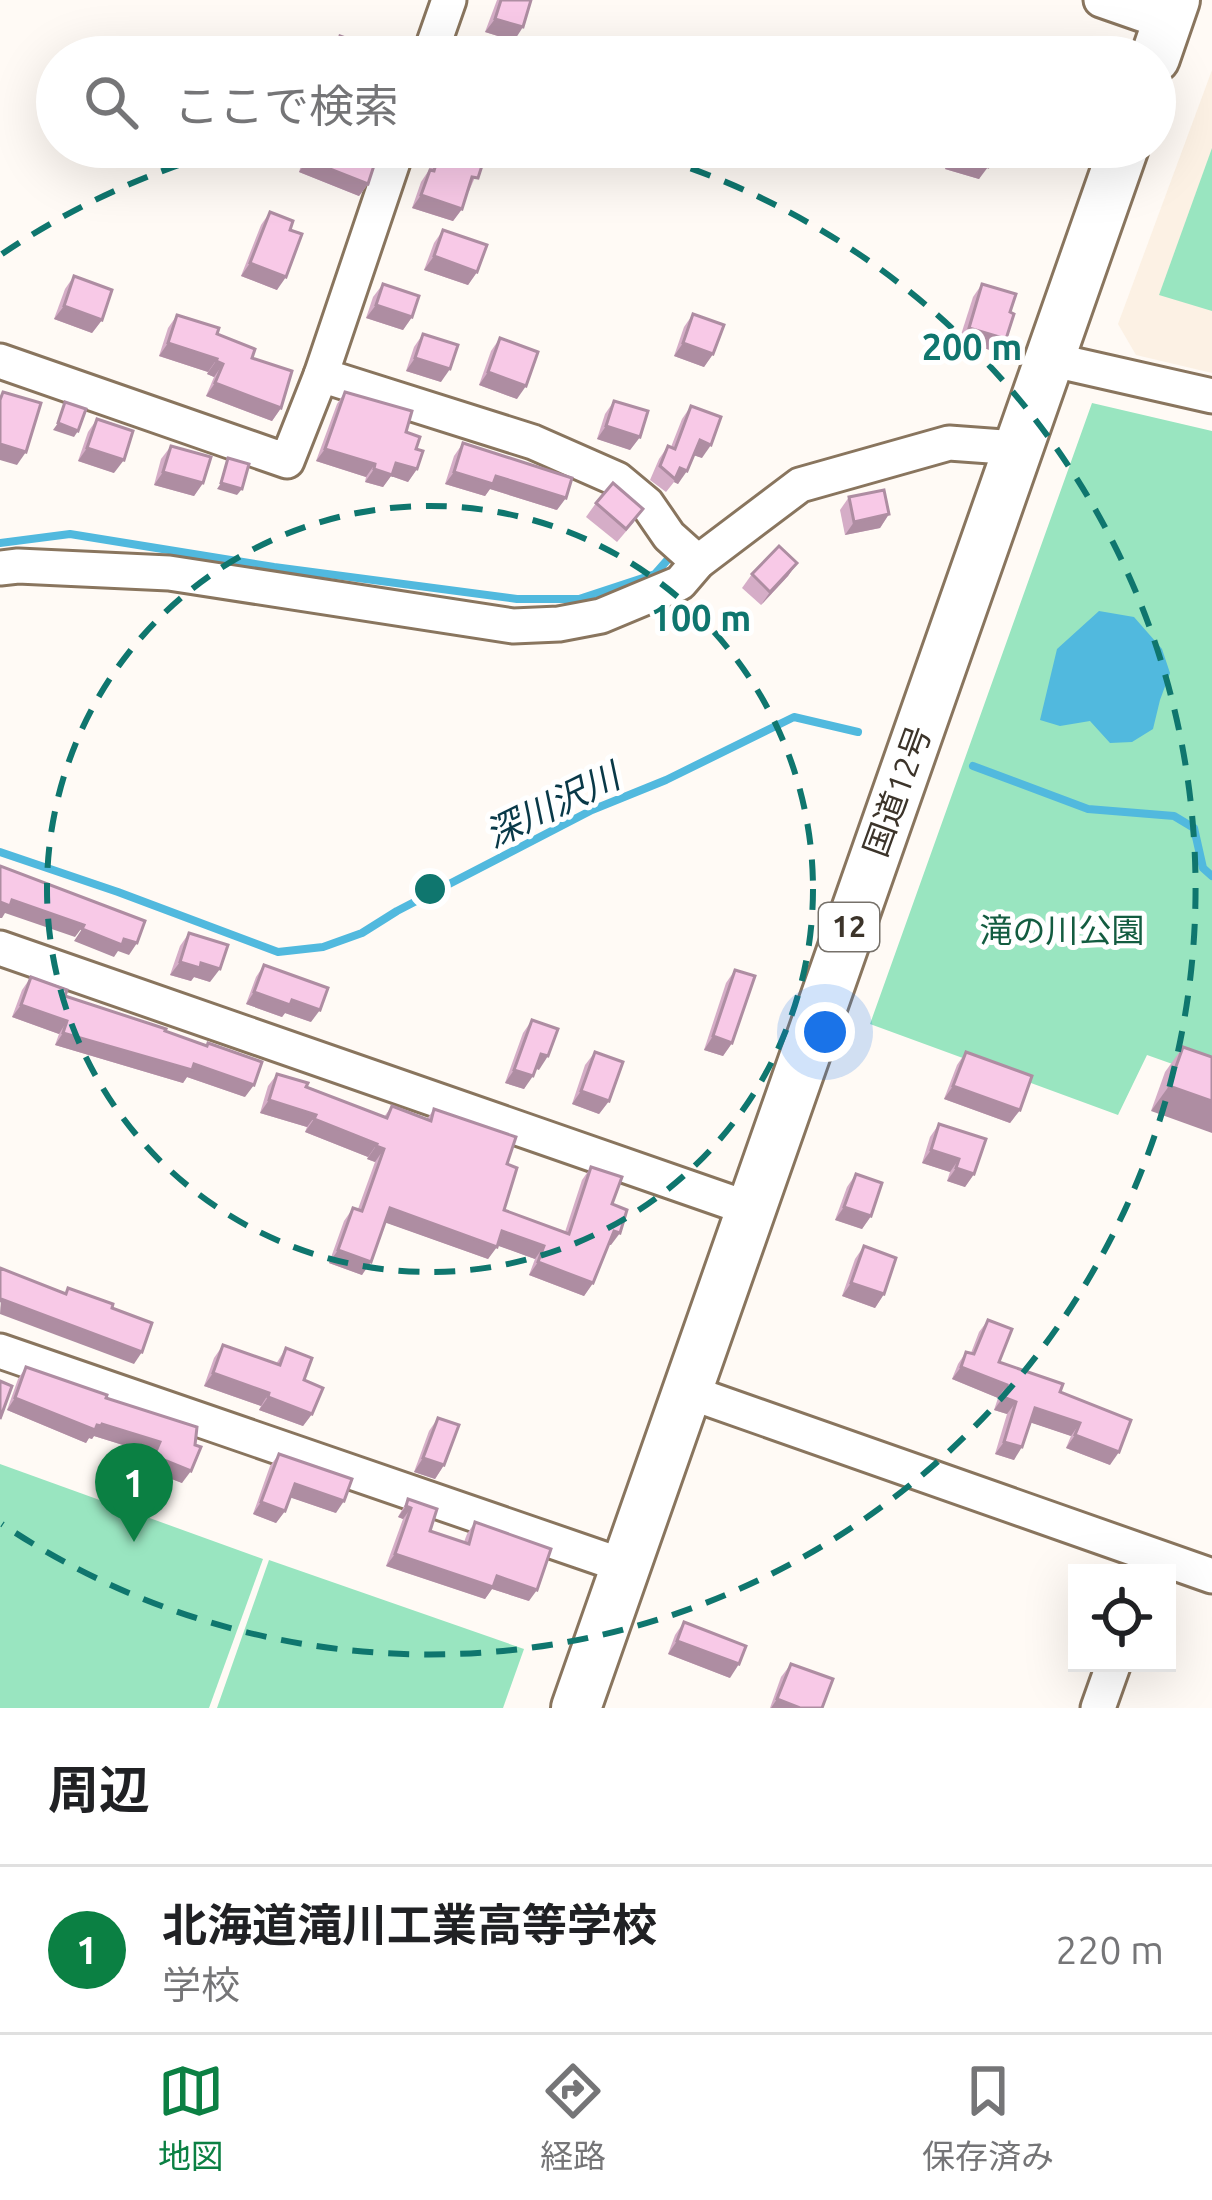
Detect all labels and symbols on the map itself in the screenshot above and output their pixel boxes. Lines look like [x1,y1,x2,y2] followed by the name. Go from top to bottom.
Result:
[922,326,1022,367] text: 200 m
[651,597,751,638] text: 100 m
[856,720,937,861] street label: 国道12号
[478,753,629,855] water label: 深川沢川
[409,868,451,910] centre of rings
[819,903,879,951] road number: 12
[980,911,1145,948] park label: 滝の川公園
[795,1002,855,1062] your location
[95,1443,173,1542] pin: 1

